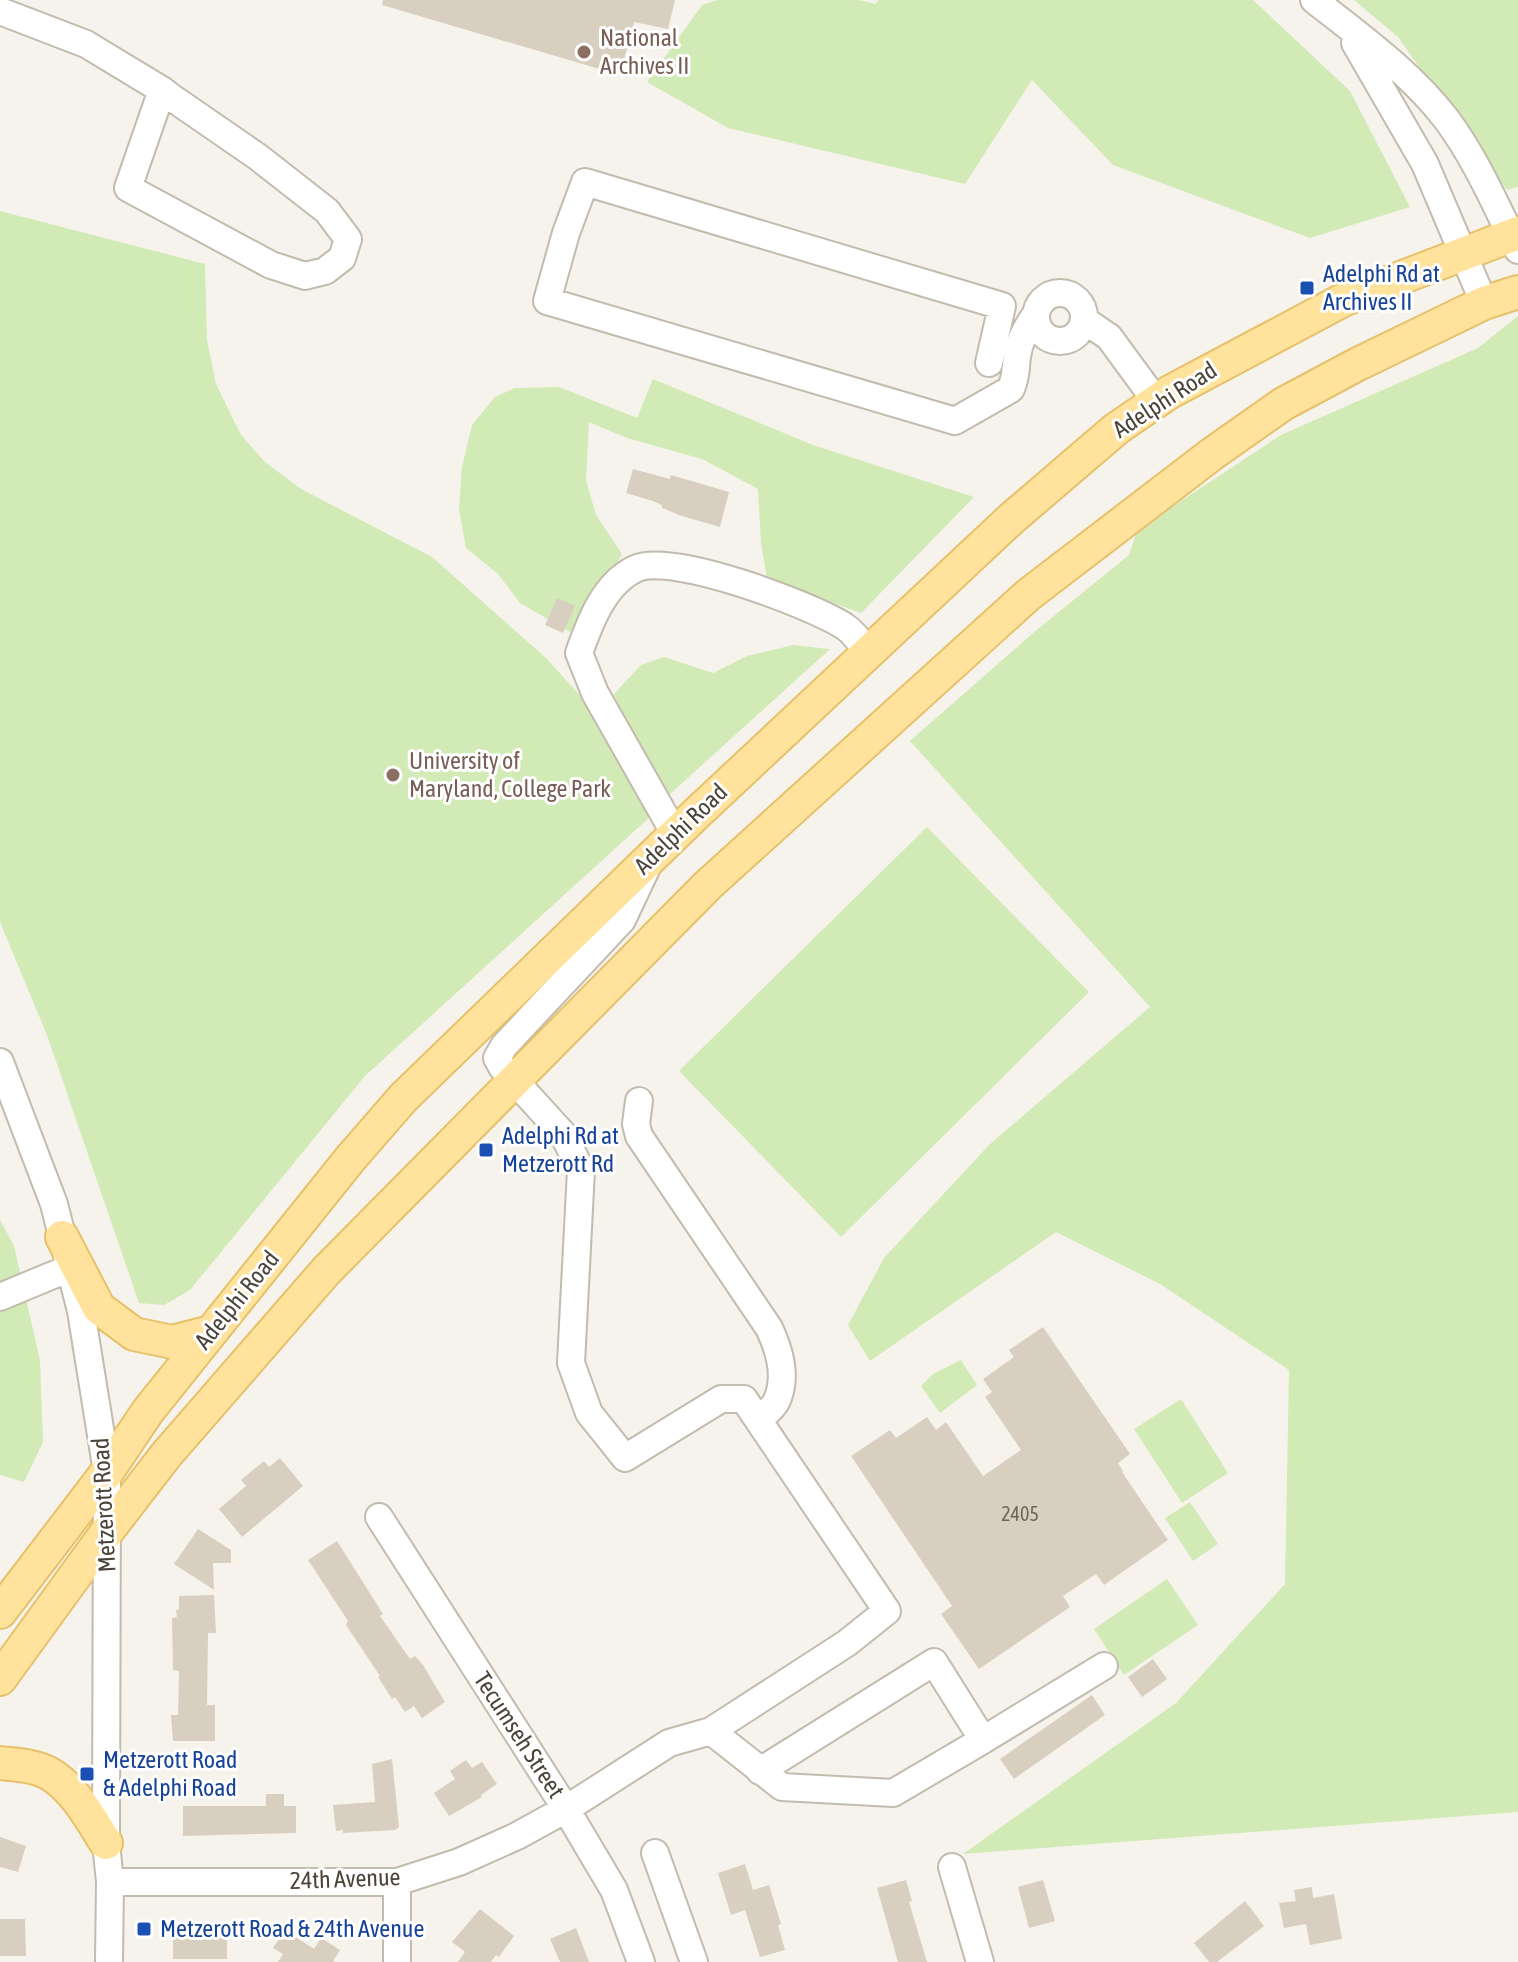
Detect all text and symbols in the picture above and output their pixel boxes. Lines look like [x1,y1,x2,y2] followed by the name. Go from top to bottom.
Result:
[600,24,689,79] place label: National Archives II
[575,43,593,61] marker: National Archives II
[1323,260,1440,315] place label: Adelphi Rd at Archives II
[1298,279,1316,297] marker: Adelphi Rd at Archives II
[1108,356,1222,443] street label: Adelphi Road
[409,747,611,802] place label: University of Maryland, College Park
[384,766,402,784] marker: University of Maryland, College Park
[629,778,732,879] street label: Adelphi Road
[502,1122,619,1177] place label: Adelphi Rd at Metzerott Rd
[477,1141,495,1159] marker: Adelphi Rd at Metzerott Rd
[189,1245,284,1354] street label: Adelphi Road
[87,1437,121,1573] street label: Metzerott Road
[1001,1502,1039,1525] house number: 2405
[469,1667,570,1803] street label: Tecumseh Street
[103,1746,237,1801] place label: Metzerott Road & Adelphi Road
[78,1765,96,1783] marker: Metzerott Road & Adelphi Road
[289,1863,401,1894] street label: 24th Avenue
[160,1915,424,1942] place label: Metzerott Road & 24th Avenue
[135,1920,153,1938] marker: Metzerott Road & 24th Avenue

